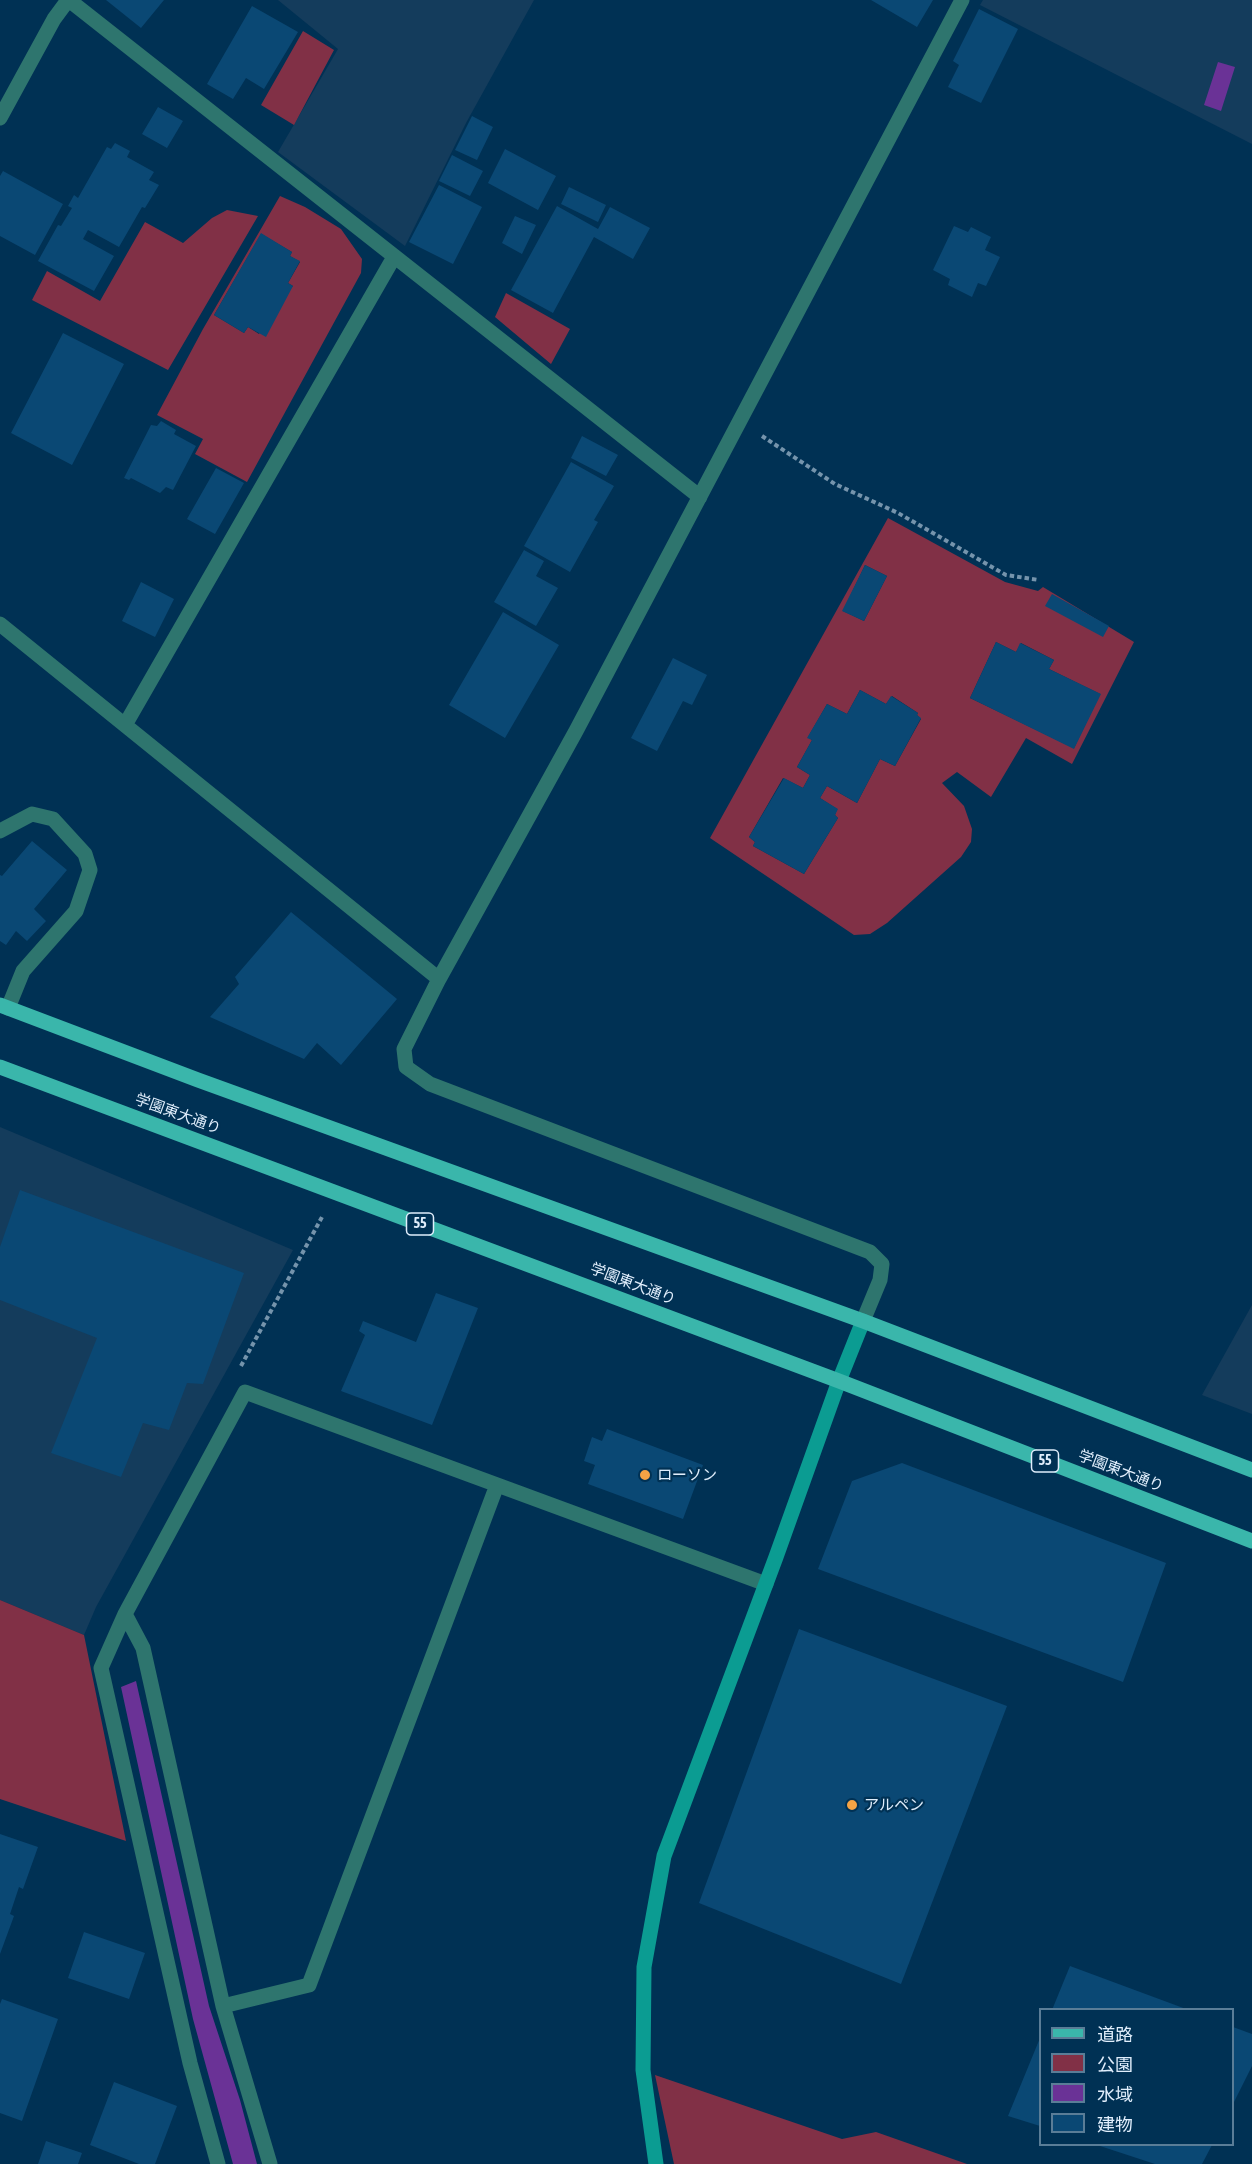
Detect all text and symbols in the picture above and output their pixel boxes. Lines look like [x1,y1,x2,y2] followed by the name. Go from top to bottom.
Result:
[133,1090,223,1138] street label: 学園東大通り
[406,1213,434,1235] road number: 55
[588,1259,678,1309] street label: 学園東大通り
[1076,1446,1166,1496] street label: 学園東大通り
[1032,1450,1058,1472] road number: 55
[657,1466,717,1484] place label: ローソン
[638,1468,652,1482] marker: ローソン
[864,1796,924,1814] place label: アルペン
[845,1798,859,1812] marker: アルペン
[1039,2008,1234,2146] legend
[1097,2024,1133,2045] text: 道路
[1097,2054,1133,2075] text: 公園
[1097,2084,1133,2105] text: 水域
[1097,2114,1133,2135] text: 建物

